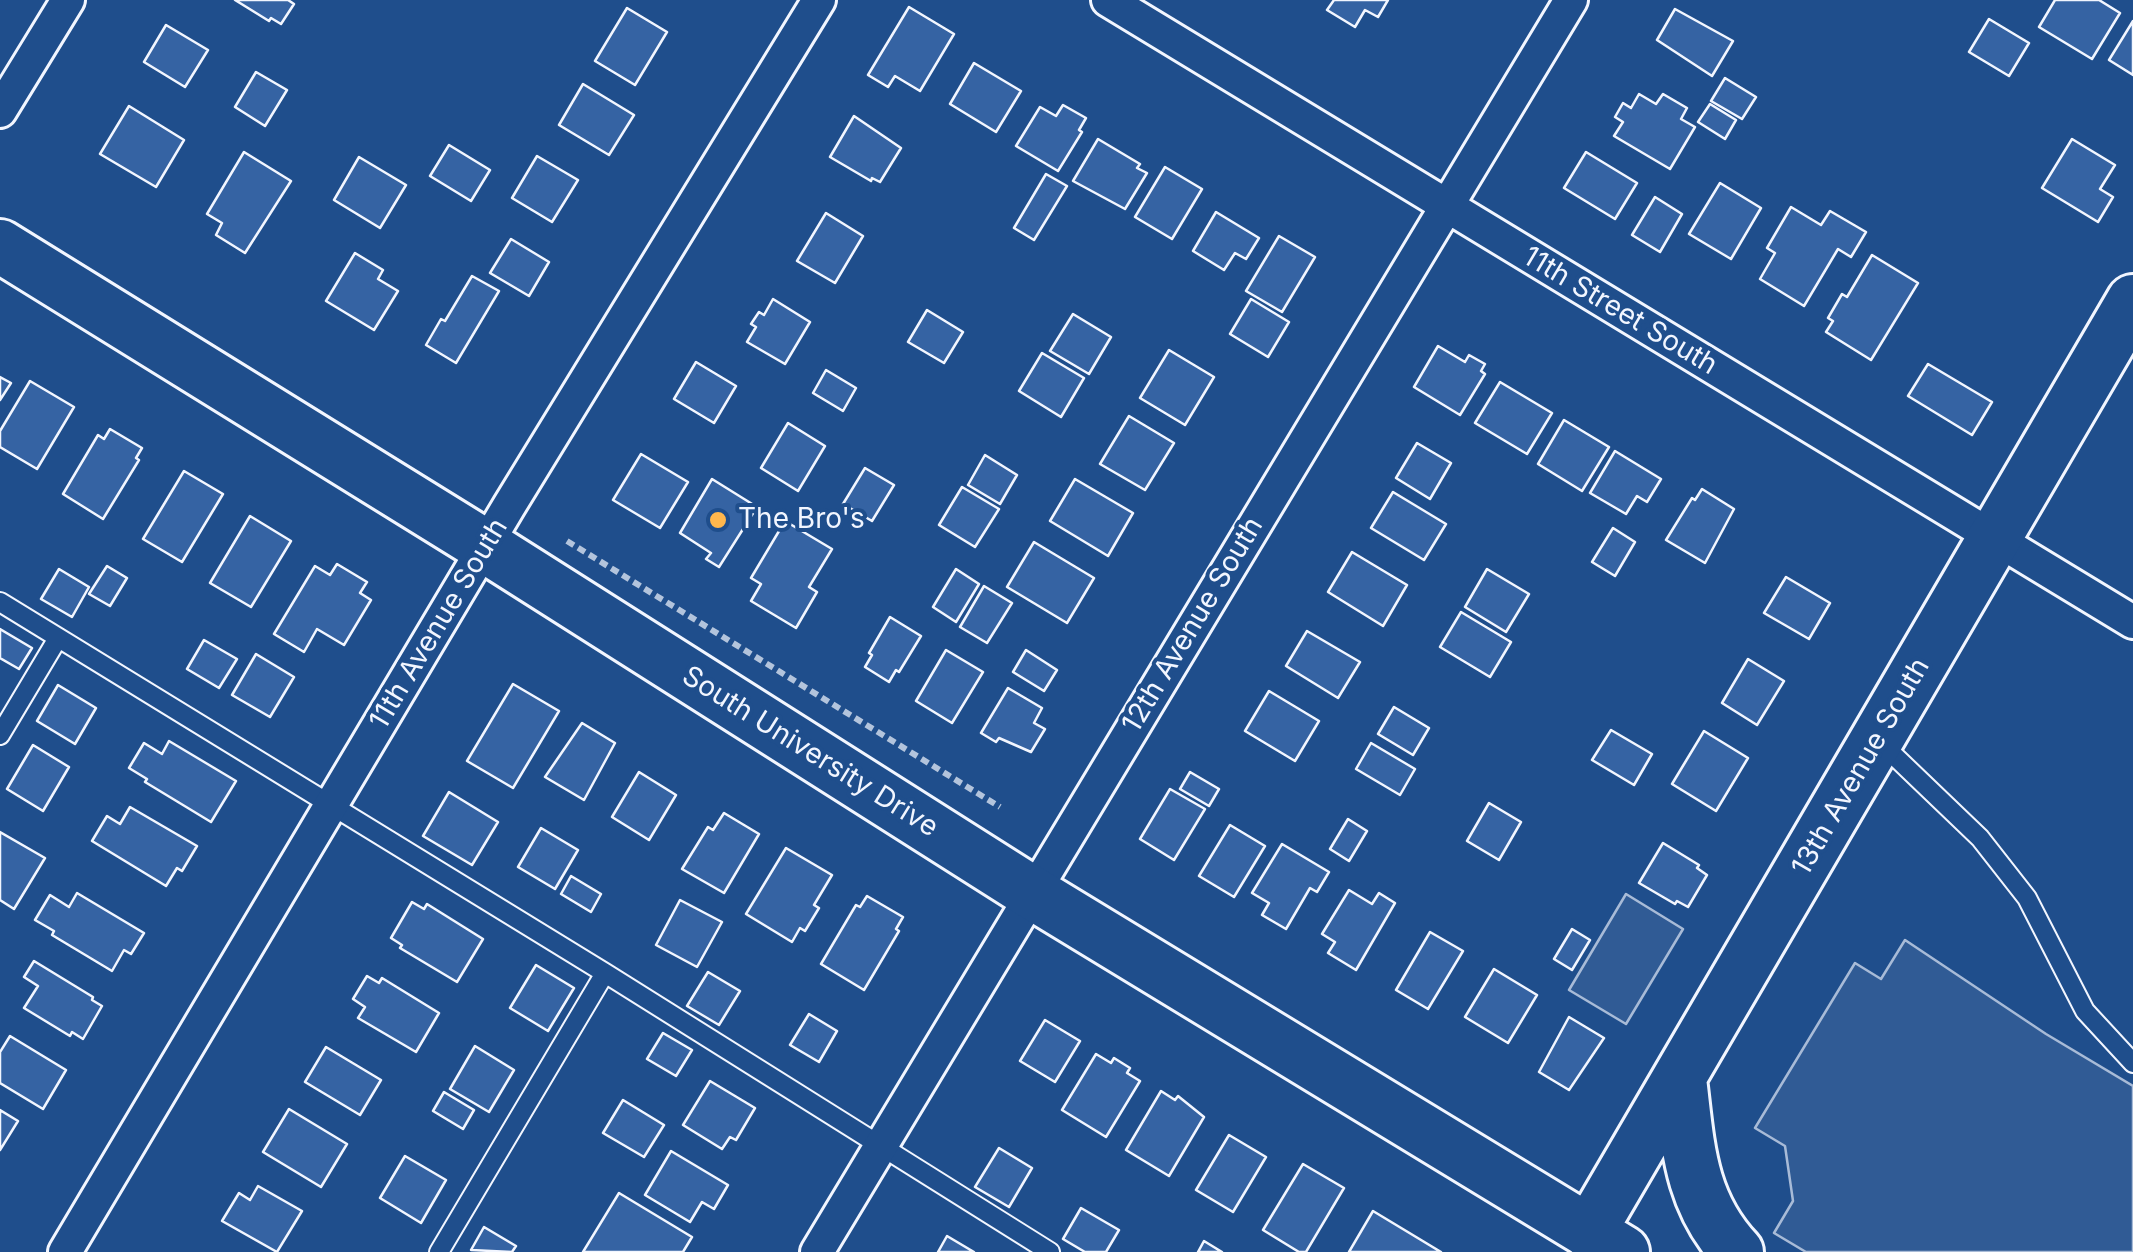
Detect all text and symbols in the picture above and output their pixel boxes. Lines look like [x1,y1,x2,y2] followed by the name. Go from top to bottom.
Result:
[1517,240,1723,382] street label: 11th Street South
[738,503,865,537] place label: The Bro's
[707,509,729,531] marker: The Bro's
[1115,511,1271,739] street label: 12th Avenue South
[363,512,515,736] street label: 11th Avenue South
[1785,652,1937,882] street label: 13th Avenue South
[676,659,944,845] street label: South University Drive

